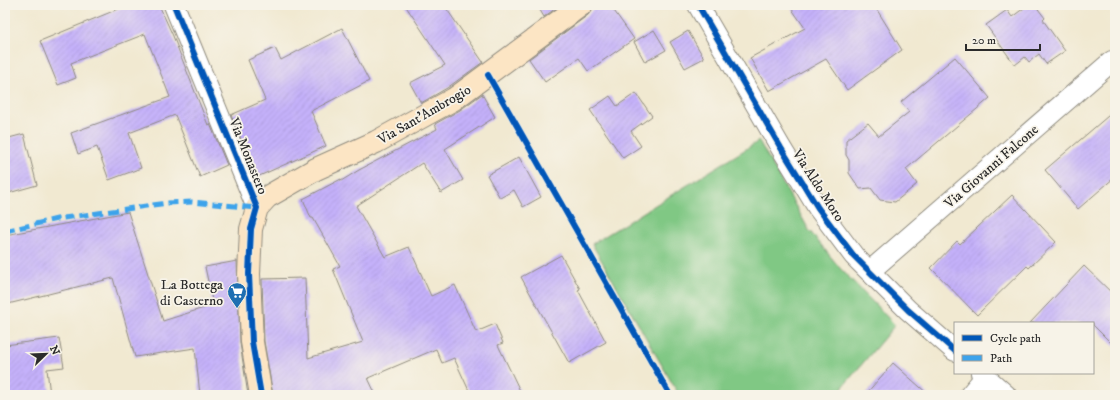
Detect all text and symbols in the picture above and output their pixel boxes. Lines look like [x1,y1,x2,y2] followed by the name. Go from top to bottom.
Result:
[966,26,1040,52] scale bar
[972,33,996,48] text: 20 m
[374,81,474,149] street label: Via Sant'Ambrogio
[224,115,272,197] street label: Via Monastero
[940,121,1043,213] street label: Via Giovanni Falcone
[788,145,848,225] street label: Via Aldo Moro
[160,276,223,310] place label: La Bottega di Casterno
[226,281,248,309] supermarket icon: La Bottega di Casterno
[954,322,1094,374] legend
[990,331,1042,346] text: Cycle path
[26,334,66,374] north arrow
[46,344,62,357] text: N
[990,351,1013,366] text: Path

